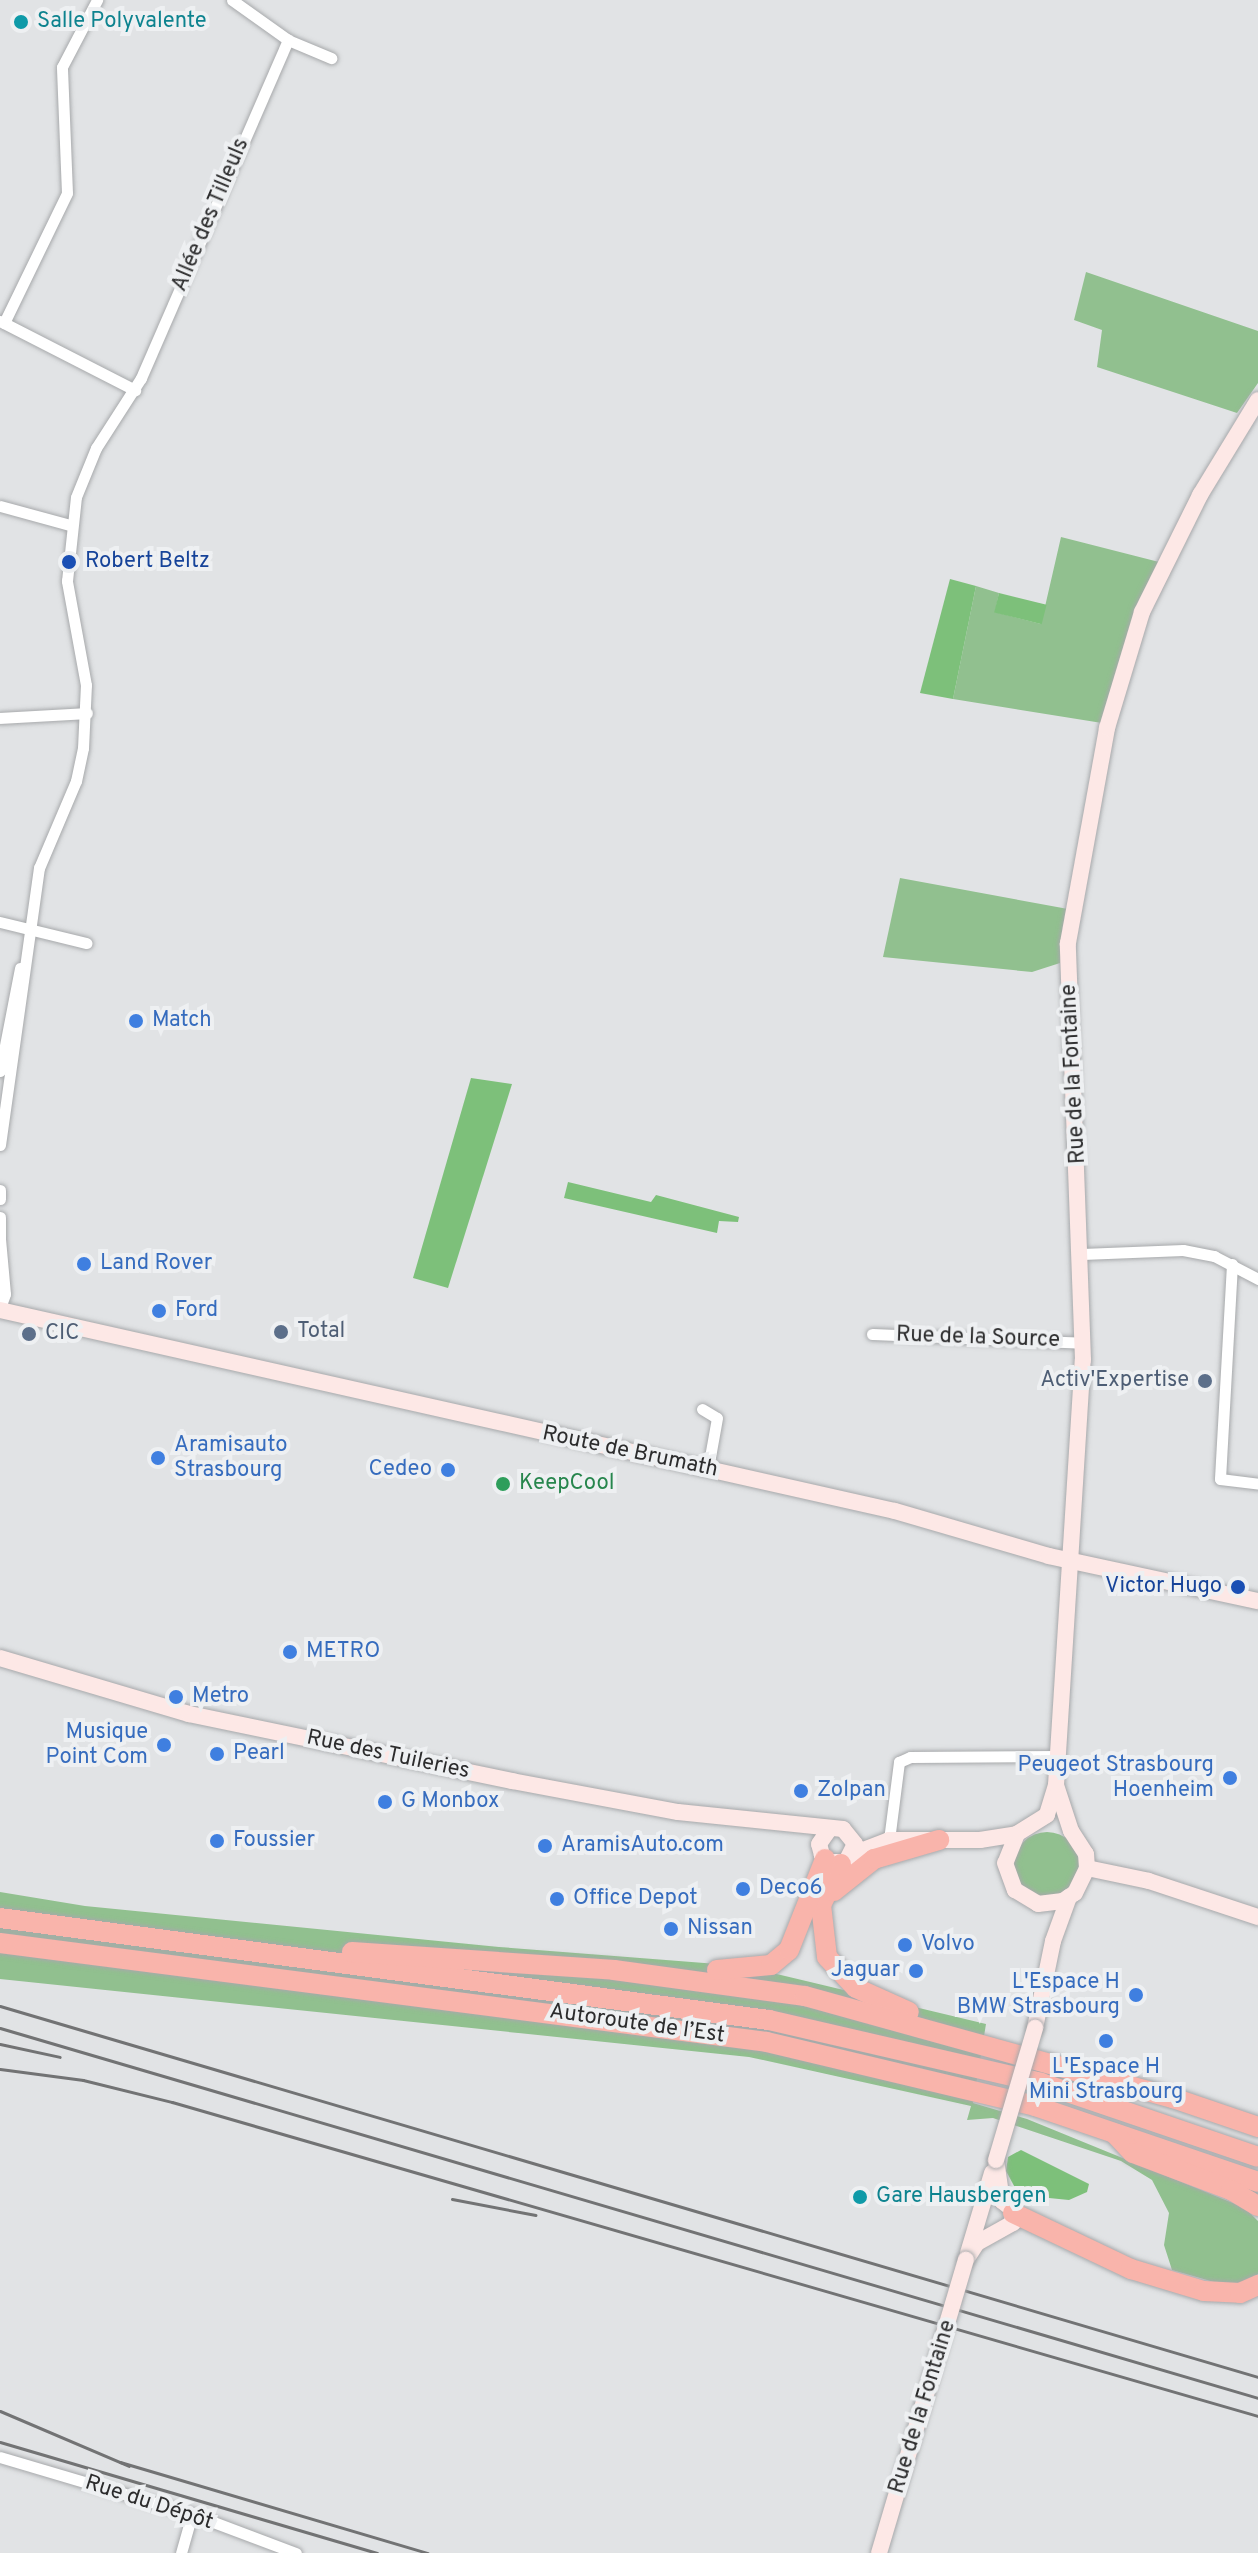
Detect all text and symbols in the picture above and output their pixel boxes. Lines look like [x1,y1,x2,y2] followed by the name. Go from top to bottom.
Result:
[37,9,207,35] place label: Salle Polyvalente
[12,13,30,31] marker: Salle Polyvalente
[167,134,255,296] street label: Allée des Tilleuls
[85,549,210,575] place label: Robert Beltz
[60,553,78,571] marker: Robert Beltz
[1056,983,1092,1165] street label: Rue de la Fontaine
[152,1008,212,1034] place label: Match
[127,1012,145,1030] marker: Match
[100,1251,212,1277] place label: Land Rover
[75,1255,93,1273] marker: Land Rover
[175,1298,218,1324] place label: Ford
[150,1302,168,1320] marker: Ford
[297,1319,345,1345] place label: Total
[45,1321,79,1347] place label: CIC
[896,1322,1060,1354] street label: Rue de la Source
[272,1323,290,1341] marker: Total
[20,1325,38,1343] marker: CIC
[1040,1368,1189,1394] place label: Activ'Expertise
[1196,1372,1214,1390] marker: Activ'Expertise
[540,1421,720,1483] street label: Route de Brumath
[174,1432,288,1484] place label: Aramisauto Strasbourg
[149,1449,167,1467] marker: Aramisauto Strasbourg
[369,1457,432,1483] place label: Cedeo
[439,1461,457,1479] marker: Cedeo
[519,1471,614,1497] place label: KeepCool
[494,1475,512,1493] marker: KeepCool
[1105,1574,1222,1600] place label: Victor Hugo
[1229,1578,1247,1596] marker: Victor Hugo
[306,1639,380,1665] place label: METRO
[281,1643,299,1661] marker: METRO
[192,1684,249,1710] place label: Metro
[167,1688,185,1706] marker: Metro
[46,1719,148,1770] place label: Musique Point Com
[304,1725,472,1785] street label: Rue des Tuileries
[155,1736,173,1754] marker: Musique Point Com
[233,1741,285,1767] place label: Pearl
[208,1745,226,1763] marker: Pearl
[1018,1752,1214,1804] place label: Peugeot Strasbourg Hoenheim
[1221,1769,1239,1787] marker: Peugeot Strasbourg Hoenheim
[817,1778,886,1804] place label: Zolpan
[792,1782,810,1800] marker: Zolpan
[401,1789,499,1815] place label: G Monbox
[376,1793,394,1811] marker: G Monbox
[233,1828,315,1854] place label: Foussier
[208,1832,226,1850] marker: Foussier
[561,1833,724,1859] place label: AramisAuto.com
[536,1837,554,1855] marker: AramisAuto.com
[759,1876,823,1902] place label: Deco6
[734,1880,752,1898] marker: Deco6
[573,1886,698,1912] place label: Office Depot
[548,1890,566,1908] marker: Office Depot
[687,1916,753,1942] place label: Nissan
[662,1920,680,1938] marker: Nissan
[921,1932,975,1958] place label: Volvo
[896,1936,914,1954] marker: Volvo
[831,1958,900,1984] place label: Jaguar
[907,1962,925,1980] marker: Jaguar
[956,1969,1120,2020] place label: L'Espace H BMW Strasbourg
[1127,1986,1145,2004] marker: L'Espace H BMW Strasbourg
[548,1999,726,2049] street label: Autoroute de l’Est
[1097,2032,1115,2050] marker: L'Espace H Mini Strasbourg
[1029,2054,1183,2106] place label: L'Espace H Mini Strasbourg
[876,2184,1047,2210] place label: Gare Hausbergen
[851,2188,869,2206] marker: Gare Hausbergen
[884,2317,962,2497] street label: Rue de la Fontaine
[82,2470,216,2536] street label: Rue du Dépôt

